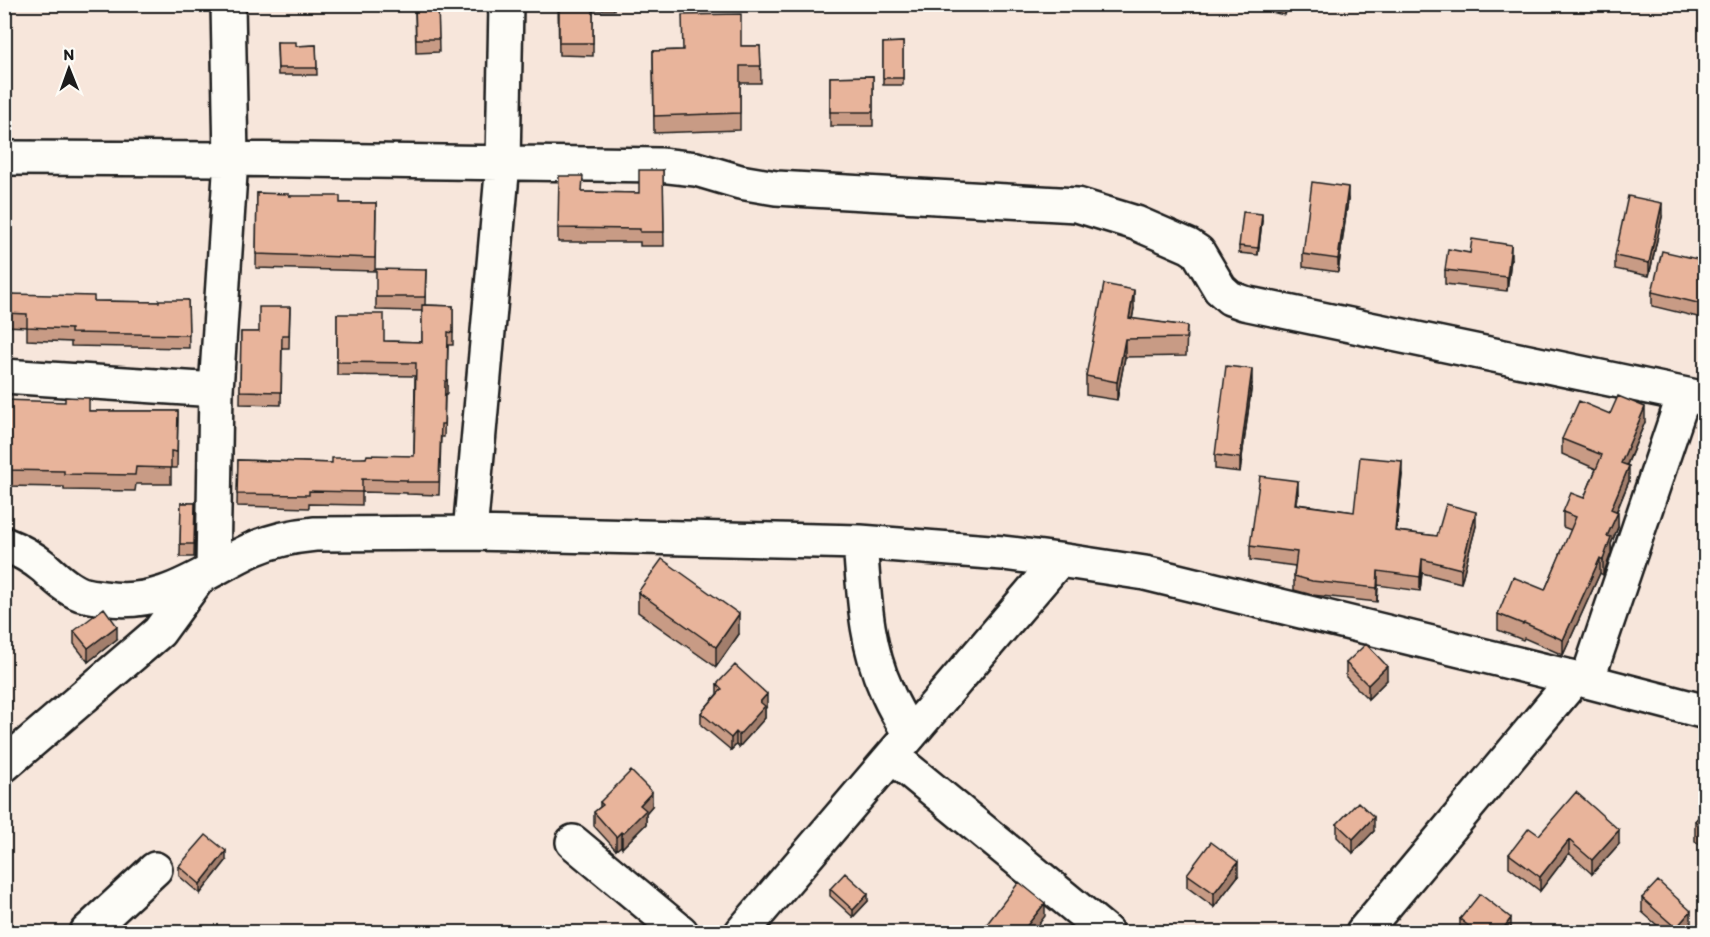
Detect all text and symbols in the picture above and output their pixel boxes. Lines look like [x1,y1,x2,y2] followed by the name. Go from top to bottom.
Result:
[39,39,99,99] north arrow
[63,45,74,64] text: N

